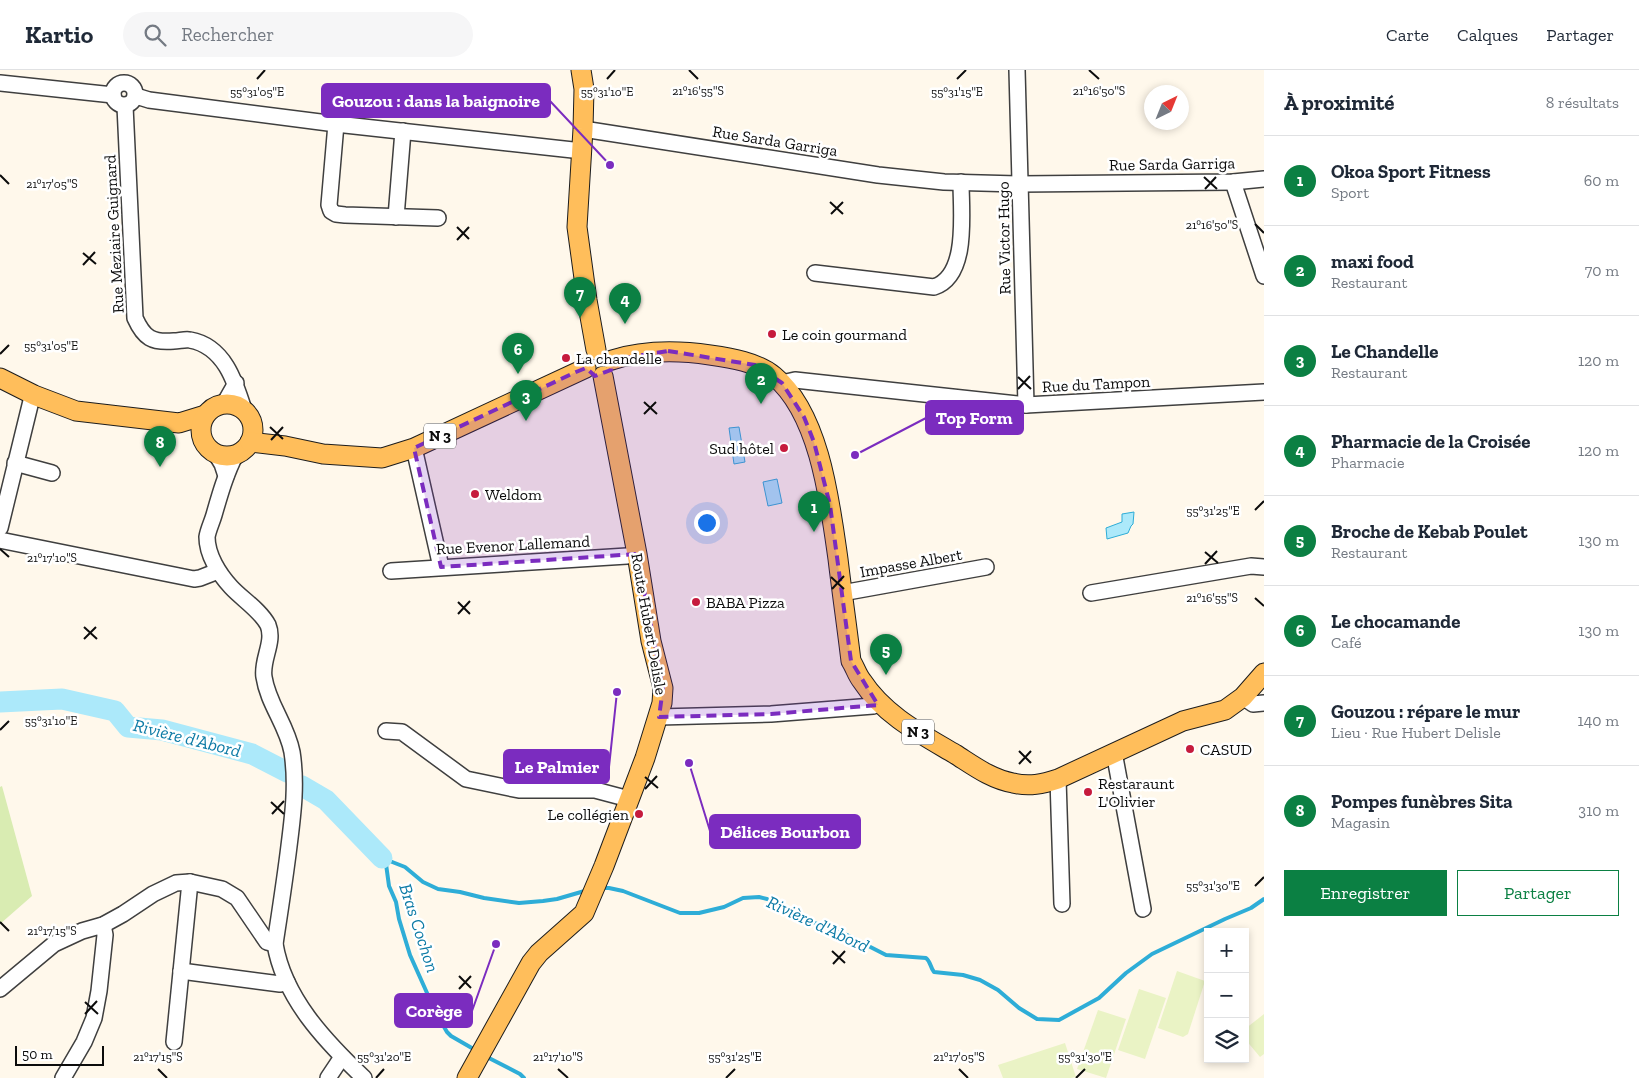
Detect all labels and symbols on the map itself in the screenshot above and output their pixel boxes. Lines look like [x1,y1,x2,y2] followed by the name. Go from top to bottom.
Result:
[322,84,550,117] callout: Gouzou : dans la baignoire
[672,84,724,98] text: 21°16'55"S
[1073,84,1125,98] text: 21°16'50"S
[230,85,284,99] text: 55°31'05"E
[581,85,633,99] text: 55°31'10"E
[931,85,983,99] text: 55°31'15"E
[1144,85,1189,130] north arrow
[332,90,540,112] text: Gouzou : dans la baignoire
[711,122,839,160] street label: Rue Sarda Garriga
[1109,153,1236,175] street label: Rue Sarda Garriga
[100,154,128,314] street label: Rue Meziaire Guignard
[26,177,78,191] text: 21°17'05"S
[994,181,1014,295] street label: Rue Victor Hugo
[1186,218,1238,232] text: 21°16'50"S
[564,277,596,318] pin: 7
[609,283,641,324] pin: 4
[782,325,907,344] place label: Le coin gourmand
[766,328,778,340] marker: Le coin gourmand
[502,333,534,374] pin: 6
[24,339,78,353] text: 55°31'05"E
[576,349,662,368] place label: La chandelle
[560,352,572,364] marker: La chandelle
[745,363,777,404] pin: 2
[1041,372,1151,396] street label: Rue du Tampon
[510,380,542,421] pin: 3
[926,401,1023,434] callout: Top Form
[935,407,1013,429] text: Top Form
[424,424,456,448] road number: N 3
[144,426,176,467] pin: 8
[709,439,774,458] place label: Sud hôtel
[778,442,790,454] marker: Sud hôtel
[485,485,542,504] place label: Weldom
[469,488,481,500] marker: Weldom
[798,491,830,532] pin: 1
[1186,504,1240,518] text: 55°31'25"E
[694,510,720,536] your location
[435,531,591,559] street label: Rue Evenor Lallemand
[858,545,964,581] street label: Impasse Albert
[27,551,77,565] text: 21°17'10"S
[627,552,671,696] street label: Route Hubert Delisle
[1186,591,1238,605] text: 21°16'55"S
[706,593,785,612] place label: BABA Pizza
[690,596,702,608] marker: BABA Pizza
[870,634,902,675] pin: 5
[25,714,77,728] text: 55°31'10"E
[131,714,243,762] water label: Rivière d'Abord
[902,720,934,744] road number: N 3
[1200,740,1252,759] place label: CASUD
[1184,743,1196,755] marker: CASUD
[504,750,609,783] callout: Le Palmier
[515,756,599,778] text: Le Palmier
[1098,774,1174,811] place label: Restaraunt L'Olivier
[1082,786,1094,798] marker: Restaraunt L'Olivier
[548,805,630,824] place label: Le collégien
[633,808,645,820] marker: Le collégien
[710,815,860,848] callout: Délices Bourbon
[720,821,850,843] text: Délices Bourbon
[1186,879,1240,893] text: 55°31'30"E
[394,881,444,975] water label: Bras Cochon
[763,891,873,957] water label: Rivière d'Abord
[27,924,77,938] text: 21°17'15"S
[395,994,472,1027] callout: Corège
[406,1000,463,1022] text: Corège
[15,1043,104,1066] scale bar
[133,1050,183,1064] text: 21°17'15"S
[357,1050,411,1064] text: 55°31'20"E
[533,1050,583,1064] text: 21°17'10"S
[708,1050,762,1064] text: 55°31'25"E
[933,1050,985,1064] text: 21°17'05"S
[1058,1050,1112,1064] text: 55°31'30"E

